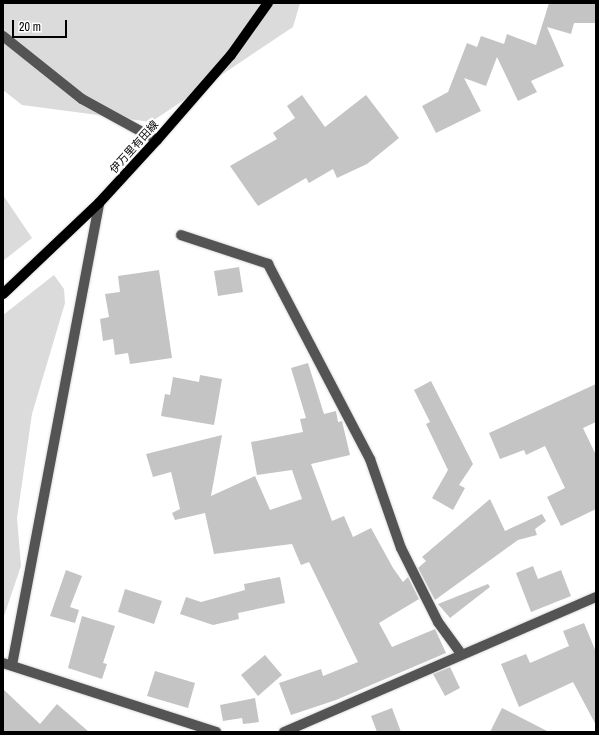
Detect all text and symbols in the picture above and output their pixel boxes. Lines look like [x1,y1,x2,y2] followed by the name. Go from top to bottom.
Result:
[14,12,69,38] scale bar
[19,19,41,35] text: 20 m
[107,118,161,176] street label: 伊万里有田線

